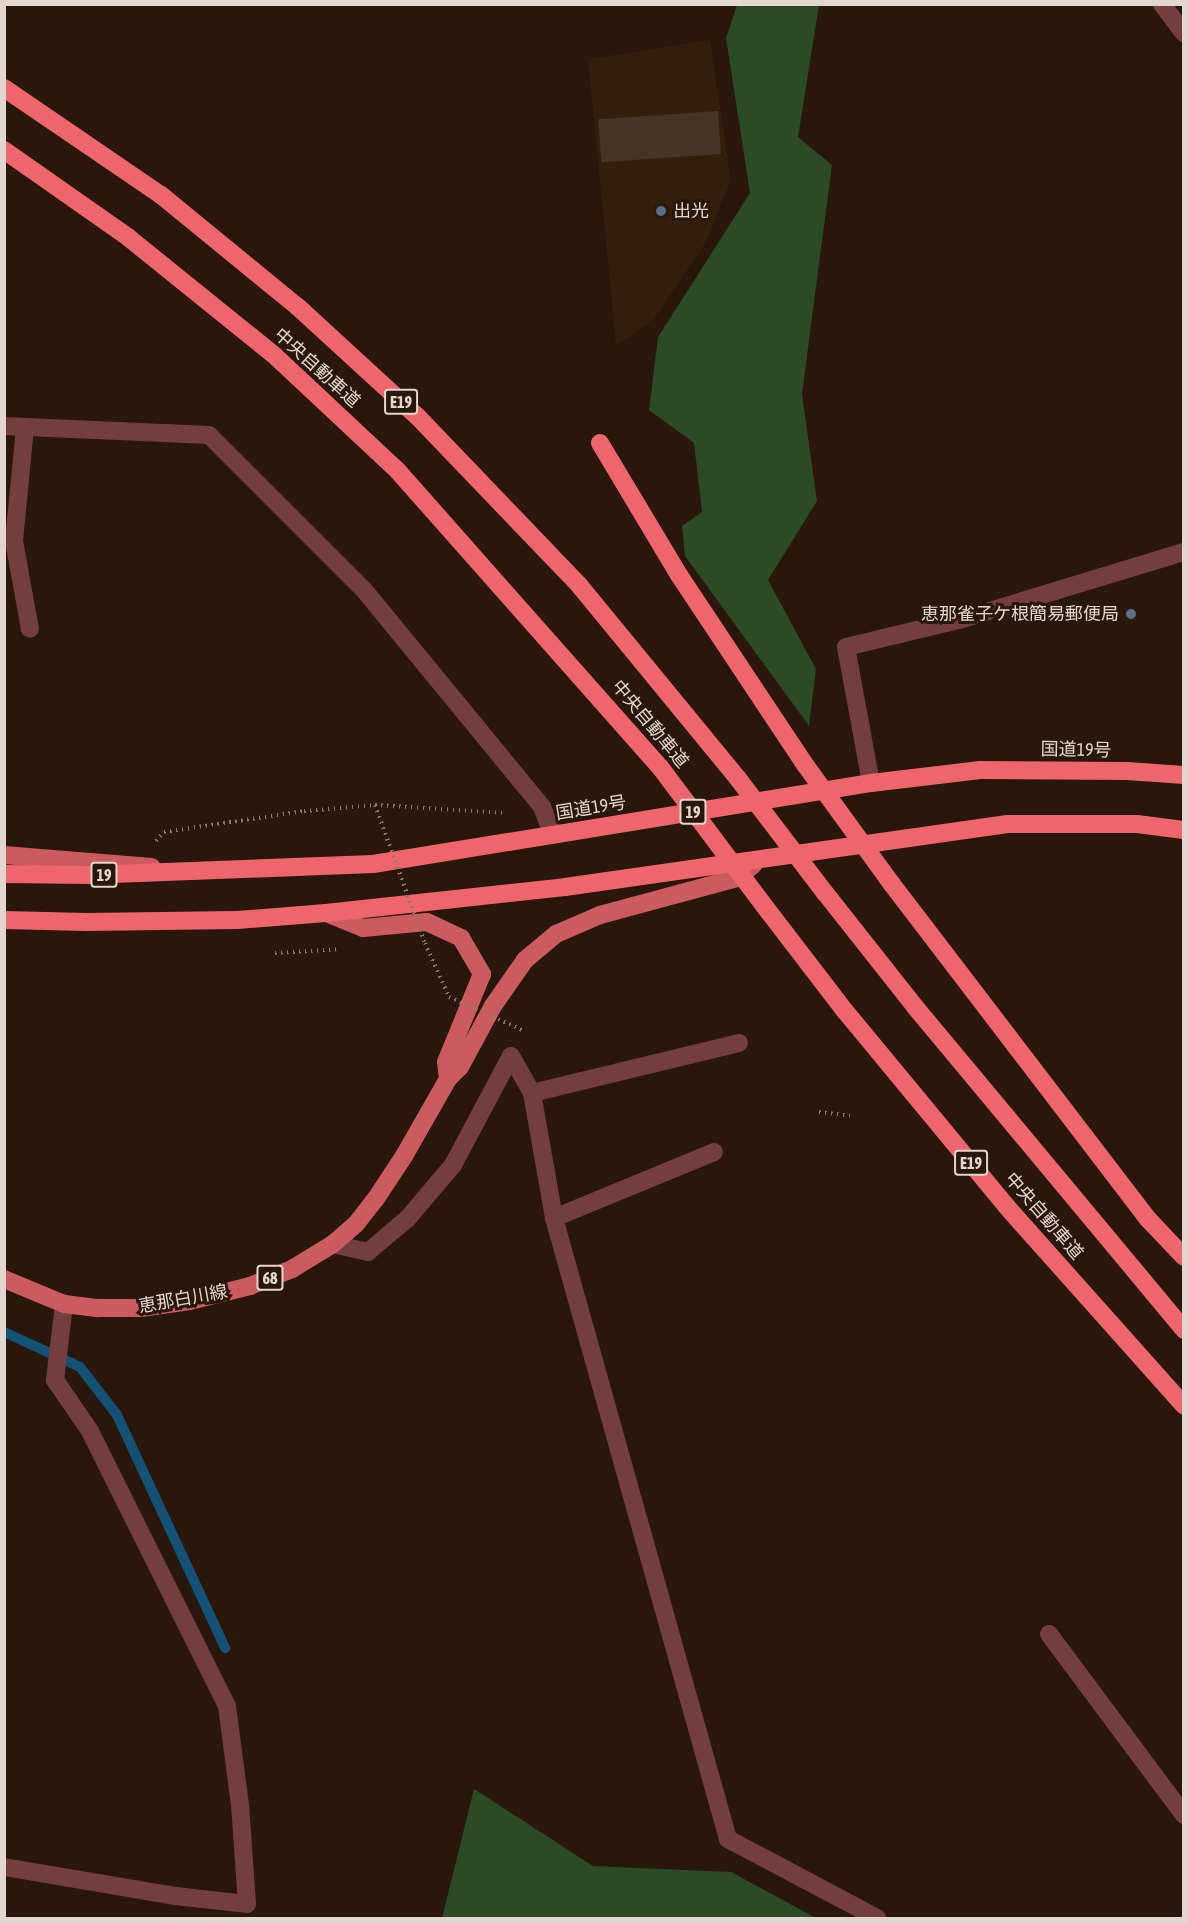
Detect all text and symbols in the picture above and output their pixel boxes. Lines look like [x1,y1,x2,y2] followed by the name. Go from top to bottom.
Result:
[673,200,709,222] place label: 出光
[654,204,668,218] marker: 出光
[270,324,364,412] street label: 中央自動車道
[383,389,419,415] road number: E19
[921,603,1119,625] place label: 恵那雀子ケ根簡易郵便局
[1124,607,1138,621] marker: 恵那雀子ケ根簡易郵便局
[607,676,693,772] street label: 中央自動車道
[1040,739,1112,761] street label: 国道19号
[554,792,628,824] street label: 国道19号
[678,799,708,825] road number: 19
[89,862,119,888] road number: 19
[953,1150,989,1176] road number: E19
[1000,1168,1088,1264] street label: 中央自動車道
[255,1265,285,1291] road number: 68
[137,1281,229,1317] street label: 恵那白川線

